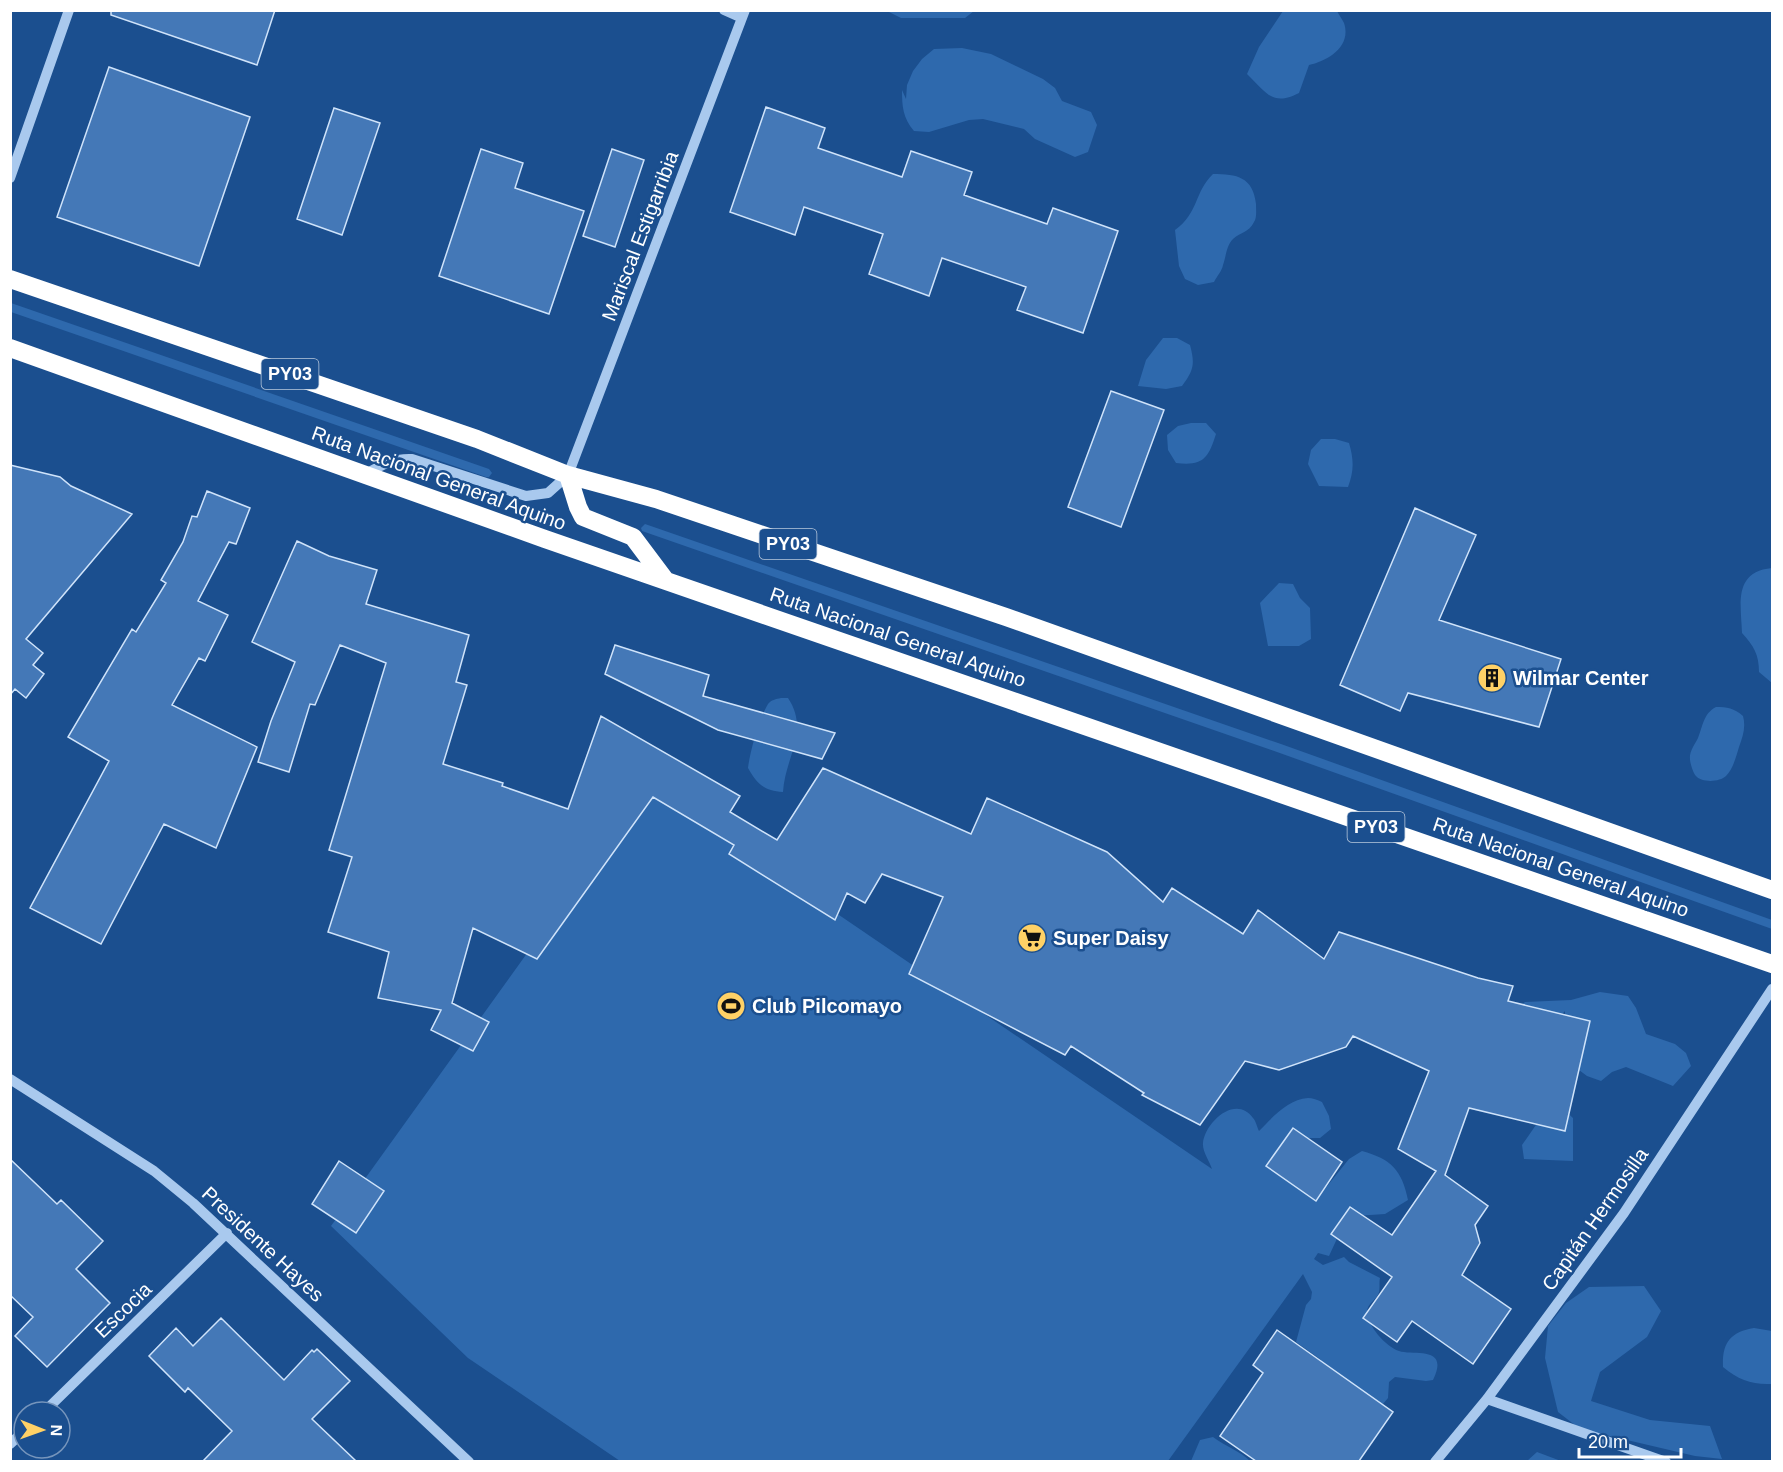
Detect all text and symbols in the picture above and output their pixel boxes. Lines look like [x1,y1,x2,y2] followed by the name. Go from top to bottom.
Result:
[597,147,683,324] street label: Mariscal Estigarribia
[262,359,318,389] road number: PY03
[309,422,569,534] street label: Ruta Nacional General Aquino
[760,529,816,559] road number: PY03
[767,583,1029,691] street label: Ruta Nacional General Aquino
[1476,662,1508,694] building icon: Wilmar Center
[1513,667,1649,689] place label: Wilmar Center
[1348,812,1404,842] road number: PY03
[1430,813,1692,921] street label: Ruta Nacional General Aquino
[1016,922,1048,954] supermarket icon: Super Daisy
[1053,927,1169,949] place label: Super Daisy
[715,990,747,1022] sports icon: Club Pilcomayo
[752,995,902,1017] place label: Club Pilcomayo
[1538,1143,1653,1295] street label: Capitán Hermosilla
[198,1182,328,1306] street label: Presidente Hayes
[90,1277,156,1342] street label: Escocia
[12,1400,72,1460] north arrow
[1579,1421,1681,1459] scale bar
[48,1424,65,1436] text: N
[1588,1432,1628,1452] text: 20 m

